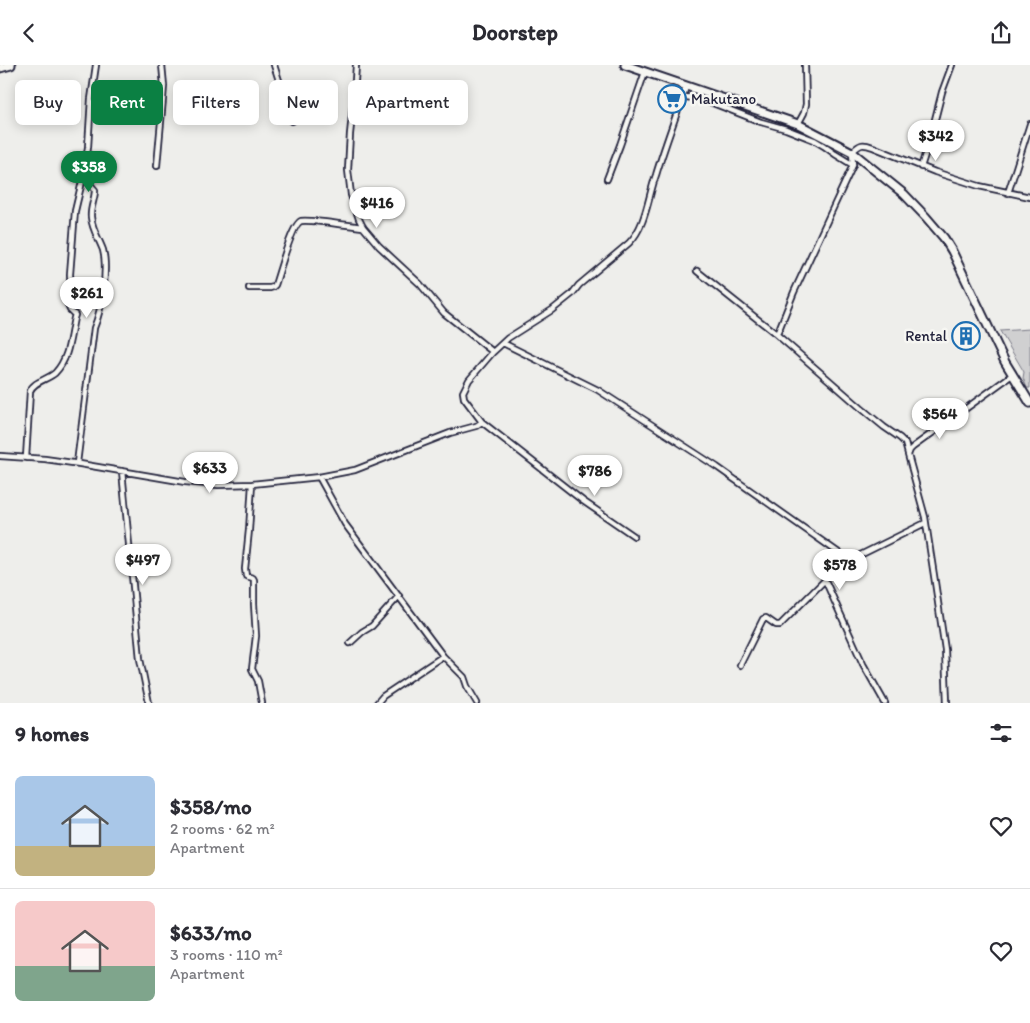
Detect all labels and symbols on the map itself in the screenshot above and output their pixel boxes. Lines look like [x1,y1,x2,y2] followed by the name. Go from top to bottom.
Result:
[657,84,687,114] supermarket icon: Makutano
[691,90,756,108] place label: Makutano
[906,119,966,162] pin: $342
[59,151,119,193] pin: $358
[347,186,407,229] pin: $416
[57,277,117,319] pin: $261
[951,321,981,351] building icon: Rental
[905,327,948,345] place label: Rental
[910,397,970,440] pin: $564
[180,451,240,494] pin: $633
[565,455,625,497] pin: $786
[113,543,173,586] pin: $497
[810,549,870,591] pin: $578

